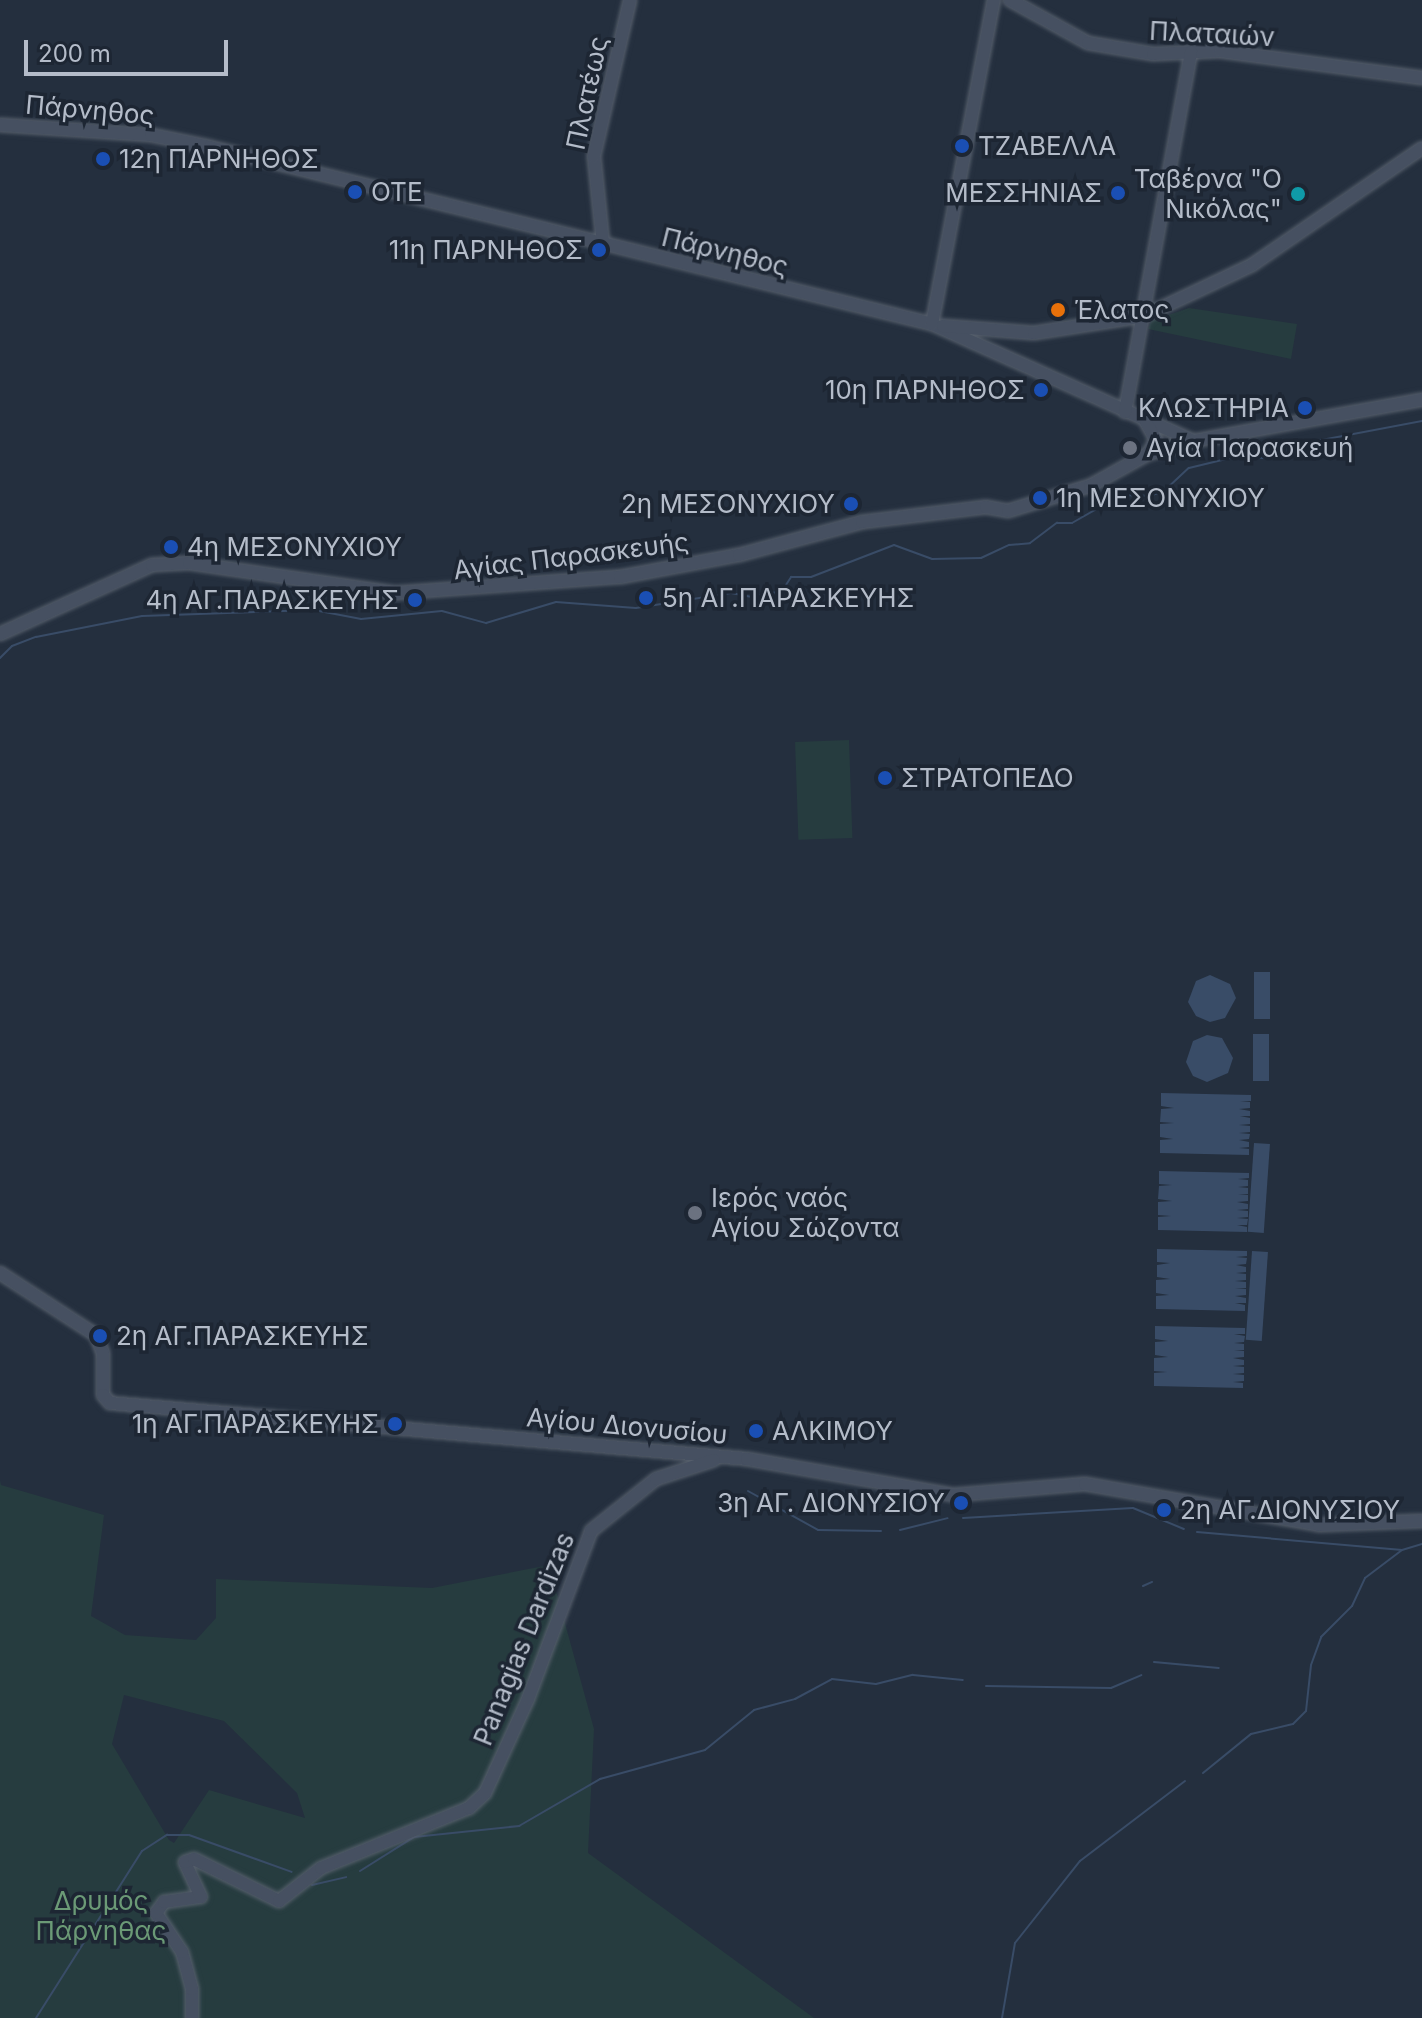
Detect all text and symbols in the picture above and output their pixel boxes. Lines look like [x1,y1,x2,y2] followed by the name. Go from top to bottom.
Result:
[1148,15,1276,53] street label: Πλαταιών
[28,24,232,74] scale bar
[560,33,614,153] street label: Πλατέως
[38,39,111,68] text: 200 m
[24,89,156,131] street label: Πάρνηθος
[978,130,1116,162] place label: ΤΖΑΒΕΛΛΑ
[953,137,971,155] marker: ΤΖΑΒΕΛΛΑ
[119,143,319,175] place label: 12η ΠΑΡΝΗΘΟΣ
[94,150,112,168] marker: 12η ΠΑΡΝΗΘΟΣ
[1134,163,1282,224] place label: Ταβέρνα "Ο Νικόλας"
[371,176,423,208] place label: ΟΤΕ
[945,177,1102,209] place label: ΜΕΣΣΗΝΙΑΣ
[346,183,364,201] marker: ΟΤΕ
[1109,184,1127,202] marker: ΜΕΣΣΗΝΙΑΣ
[1289,185,1307,203] marker: Ταβέρνα "Ο Νικόλας"
[659,221,791,283] street label: Πάρνηθος
[389,234,583,266] place label: 11η ΠΑΡΝΗΘΟΣ
[590,241,608,259] marker: 11η ΠΑΡΝΗΘΟΣ
[1074,294,1169,326] place label: Έλατος
[1049,301,1067,319] marker: Έλατος
[825,374,1025,406] place label: 10η ΠΑΡΝΗΘΟΣ
[1032,381,1050,399] marker: 10η ΠΑΡΝΗΘΟΣ
[1138,392,1289,424] place label: ΚΛΩΣΤΗΡΙΑ
[1296,399,1314,417] marker: ΚΛΩΣΤΗΡΙΑ
[1146,432,1353,464] place label: Αγία Παρασκευή
[1121,439,1139,457] marker: Αγία Παρασκευή
[1056,482,1265,514] place label: 1η ΜΕΣΟΝΥΧΙΟΥ
[621,488,835,520] place label: 2η ΜΕΣΟΝΥΧΙΟΥ
[1031,489,1049,507] marker: 1η ΜΕΣΟΝΥΧΙΟΥ
[842,495,860,513] marker: 2η ΜΕΣΟΝΥΧΙΟΥ
[452,526,690,586] street label: Αγίας Παρασκευής
[187,531,402,563] place label: 4η ΜΕΣΟΝΥΧΙΟΥ
[162,538,180,556] marker: 4η ΜΕΣΟΝΥΧΙΟΥ
[662,582,915,614] place label: 5η ΑΓ.ΠΑΡΑΣΚΕΥΗΣ
[145,584,399,616] place label: 4η ΑΓ.ΠΑΡΑΣΚΕΥΗΣ
[637,589,655,607] marker: 5η ΑΓ.ΠΑΡΑΣΚΕΥΗΣ
[406,591,424,609] marker: 4η ΑΓ.ΠΑΡΑΣΚΕΥΗΣ
[901,762,1074,794] place label: ΣΤΡΑΤΟΠΕΔΟ
[876,769,894,787] marker: ΣΤΡΑΤΟΠΕΔΟ
[711,1182,899,1244] place label: Ιερός ναός Αγίου Σώζοντα
[686,1204,704,1222] marker: Ιερός ναός Αγίου Σώζοντα
[116,1320,369,1352] place label: 2η ΑΓ.ΠΑΡΑΣΚΕΥΗΣ
[91,1327,109,1345] marker: 2η ΑΓ.ΠΑΡΑΣΚΕΥΗΣ
[525,1402,729,1450] street label: Αγίου Διονυσίου
[132,1408,379,1440] place label: 1η ΑΓ.ΠΑΡΑΣΚΕΥΗΣ
[386,1415,404,1433] marker: 1η ΑΓ.ΠΑΡΑΣΚΕΥΗΣ
[772,1415,893,1447] place label: ΑΛΚΙΜΟΥ
[747,1422,765,1440] marker: ΑΛΚΙΜΟΥ
[717,1487,945,1519] place label: 3η ΑΓ. ΔΙΟΝΥΣΙΟΥ
[952,1494,970,1512] marker: 3η ΑΓ. ΔΙΟΝΥΣΙΟΥ
[1180,1494,1400,1526] place label: 2η ΑΓ.ΔΙΟΝΥΣΙΟΥ
[1155,1501,1173,1519] marker: 2η ΑΓ.ΔΙΟΝΥΣΙΟΥ
[467,1528,581,1750] street label: Panagias Dardizas
[36,1885,166,1946] park label: Δρυμός Πάρνηθας

